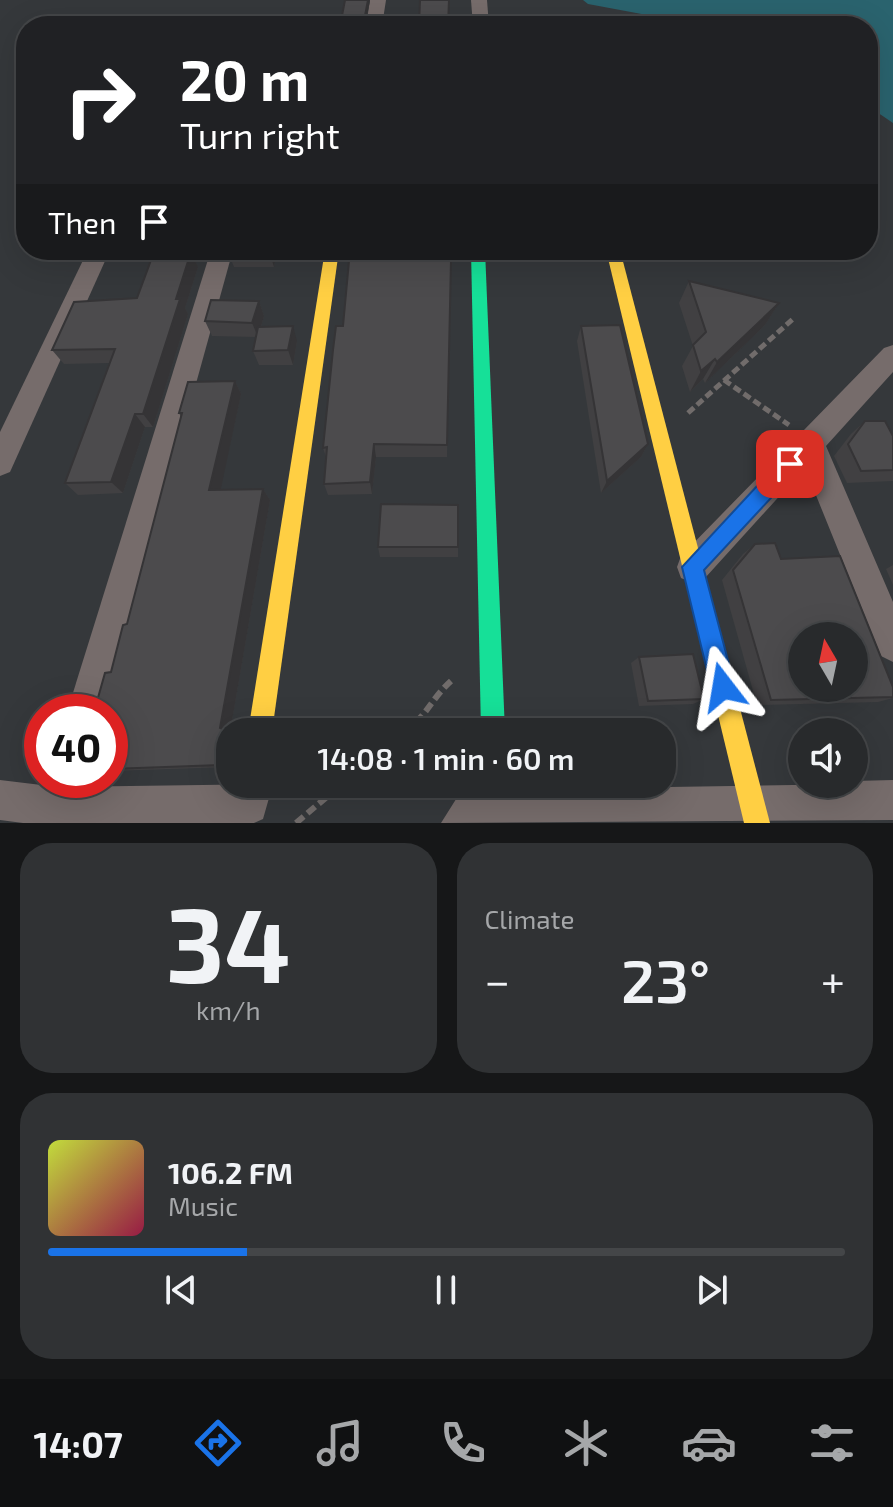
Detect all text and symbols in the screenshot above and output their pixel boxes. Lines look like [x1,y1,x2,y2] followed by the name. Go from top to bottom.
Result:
[180,45,309,112] text: 20 m
[48,48,152,152] icon: right
[180,113,340,156] text: Turn right
[132,200,176,244] icon: arrive
[48,204,116,240] text: Then
[756,430,824,498] pin
[768,442,812,486] icon: arrive
[788,622,868,702] north arrow
[788,622,868,798] map controls
[681,645,765,729] position arrow
[24,694,128,798] speed limit sign: 40
[788,718,868,798] button: sound
[318,740,574,776] text: 14:08 · 1 min · 60 m
[166,879,291,1004] text: 34
[485,903,574,934] text: Climate
[621,943,710,1015] text: 23°
[485,953,510,1006] text: −
[821,953,845,1006] text: +
[196,994,261,1025] text: km/h
[168,1154,293,1190] text: 106.2 FM
[168,1190,238,1221] text: Music
[159,1268,203,1312] icon: previous
[424,1268,468,1312] icon: pause
[690,1268,734,1312] icon: next
[190,1415,246,1471] icon: directions
[312,1415,368,1471] icon: music
[435,1415,491,1471] icon: phone
[558,1415,614,1471] icon: climate
[681,1415,737,1471] icon: car
[804,1415,860,1471] icon: filters
[33,1422,123,1465] text: 14:07

